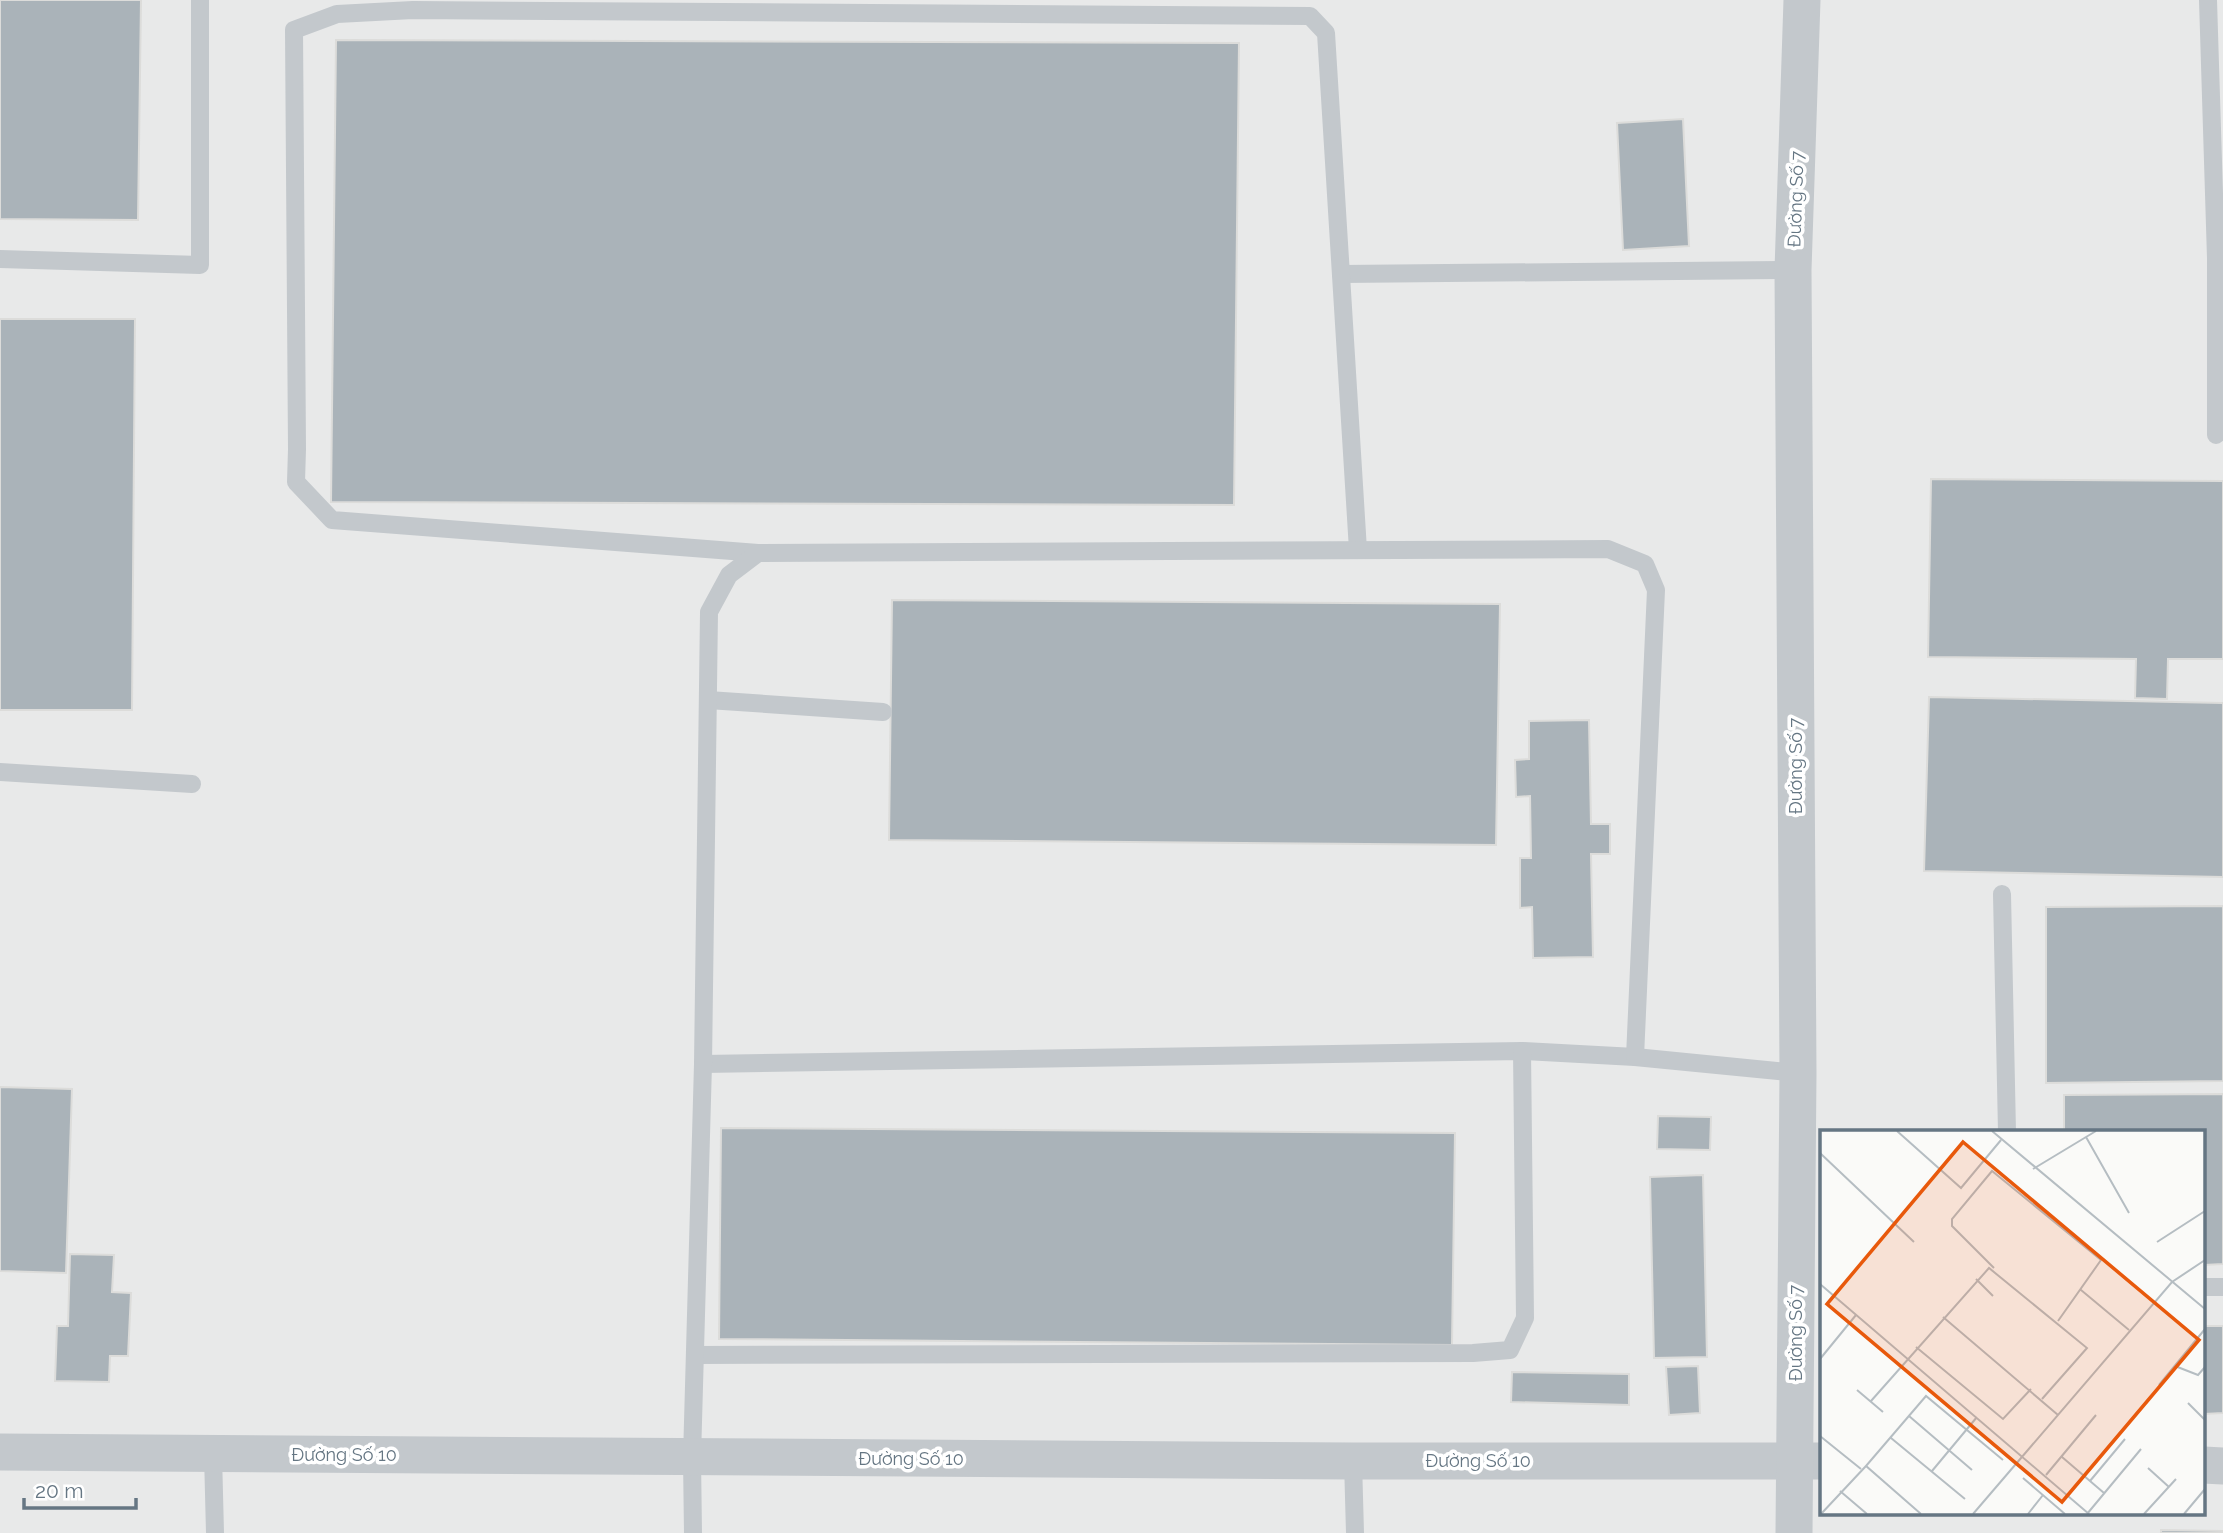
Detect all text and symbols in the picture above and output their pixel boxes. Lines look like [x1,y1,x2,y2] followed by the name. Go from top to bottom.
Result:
[1783,150,1808,248] street label: Đường Số 7
[1785,717,1806,814] street label: Đường Số 7
[1820,1130,2206,1516] inset map
[1785,1284,1806,1381] street label: Đường Số 7
[291,1444,397,1465] street label: Đường Số 10
[858,1448,964,1469] street label: Đường Số 10
[1425,1450,1531,1471] street label: Đường Số 10
[24,1466,136,1510] scale bar
[35,1478,83,1503] text: 20 m

